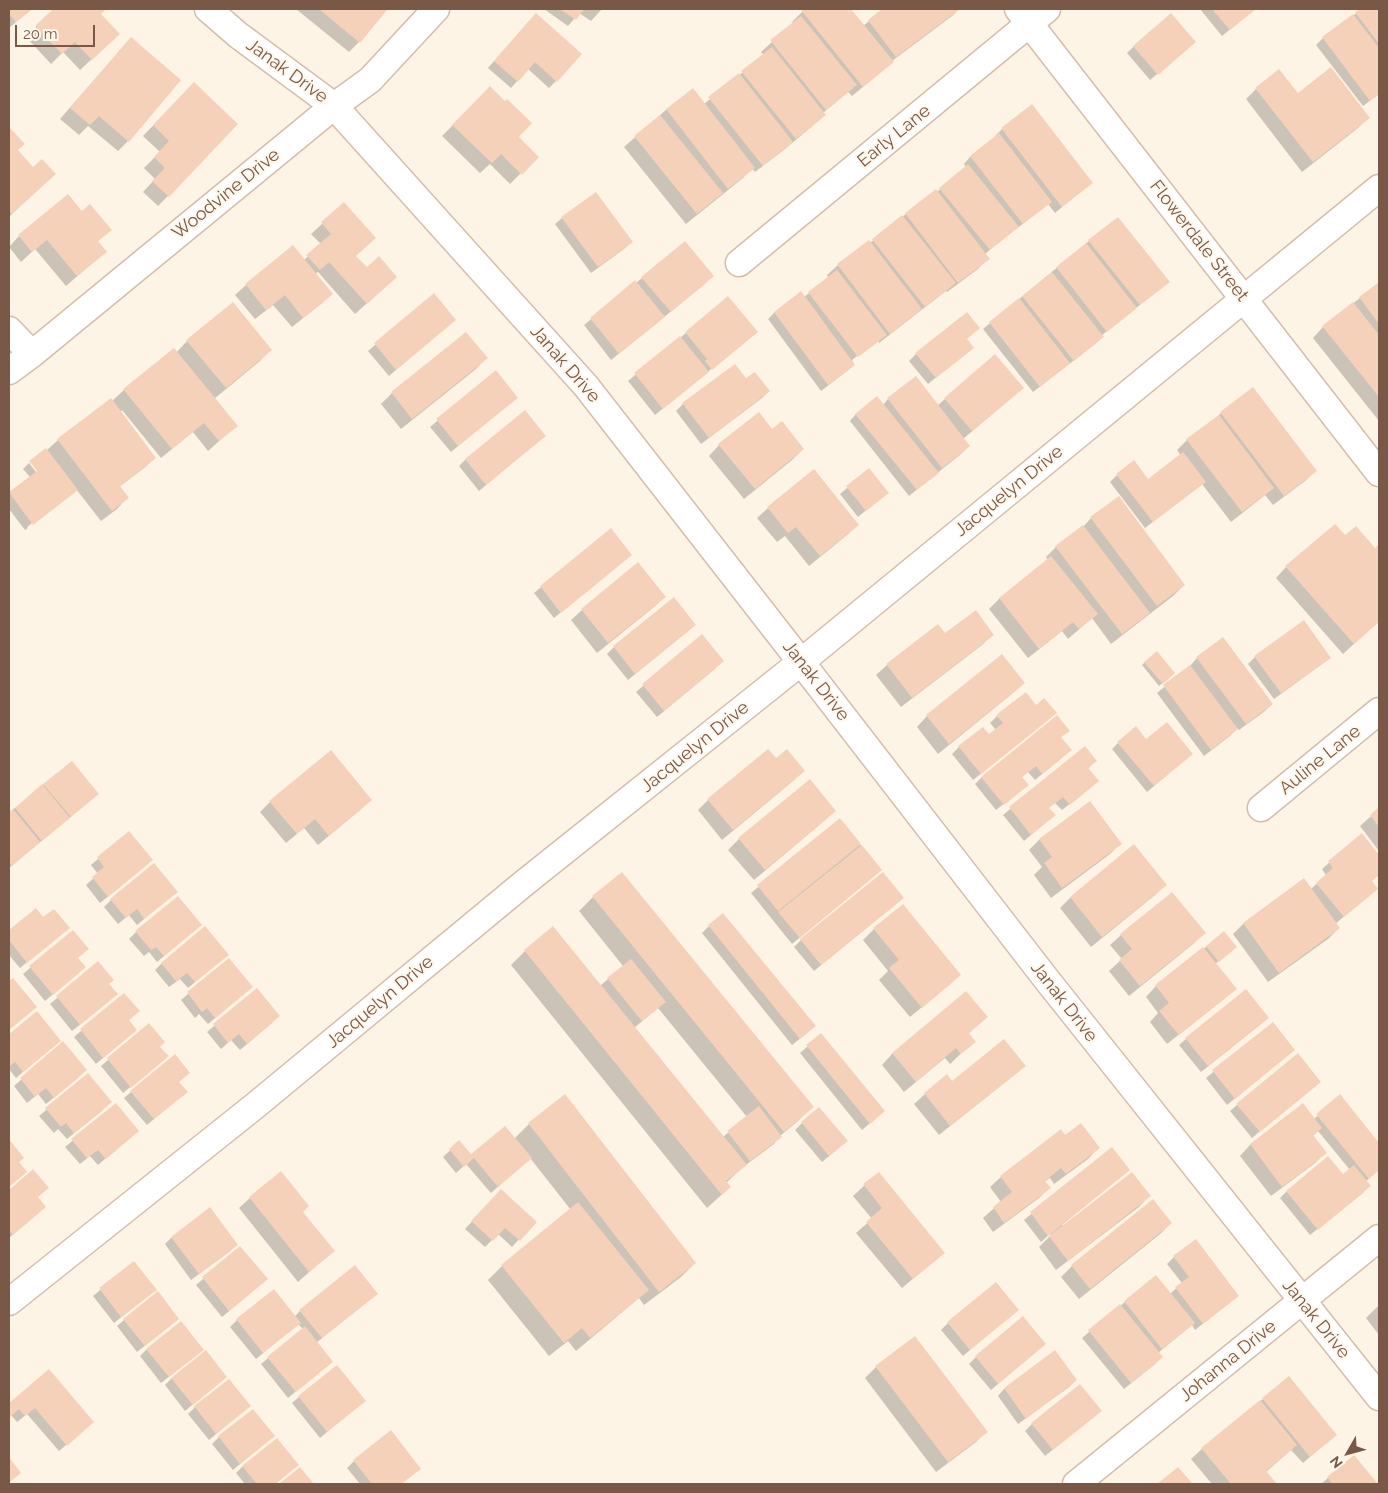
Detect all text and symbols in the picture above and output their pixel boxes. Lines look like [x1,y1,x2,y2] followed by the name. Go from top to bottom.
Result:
[18,15,98,47] scale bar
[23,25,58,43] text: 20 m
[242,34,332,108] street label: Janak Drive
[853,100,935,172] street label: Early Lane
[168,144,284,244] street label: Woodvine Drive
[1145,176,1253,306] street label: Flowerdale Street
[525,321,605,407] street label: Janak Drive
[951,441,1067,541] street label: Jacquelyn Drive
[778,637,854,725] street label: Janak Drive
[637,697,753,797] street label: Jacquelyn Drive
[1275,721,1365,799] street label: Auline Lane
[322,951,438,1053] street label: Jacquelyn Drive
[1026,958,1102,1046] street label: Janak Drive
[1277,1275,1355,1363] street label: Janak Drive
[1175,1316,1281,1406] street label: Johanna Drive
[1323,1428,1373,1478] north arrow
[1327,1453,1346,1471] text: N

